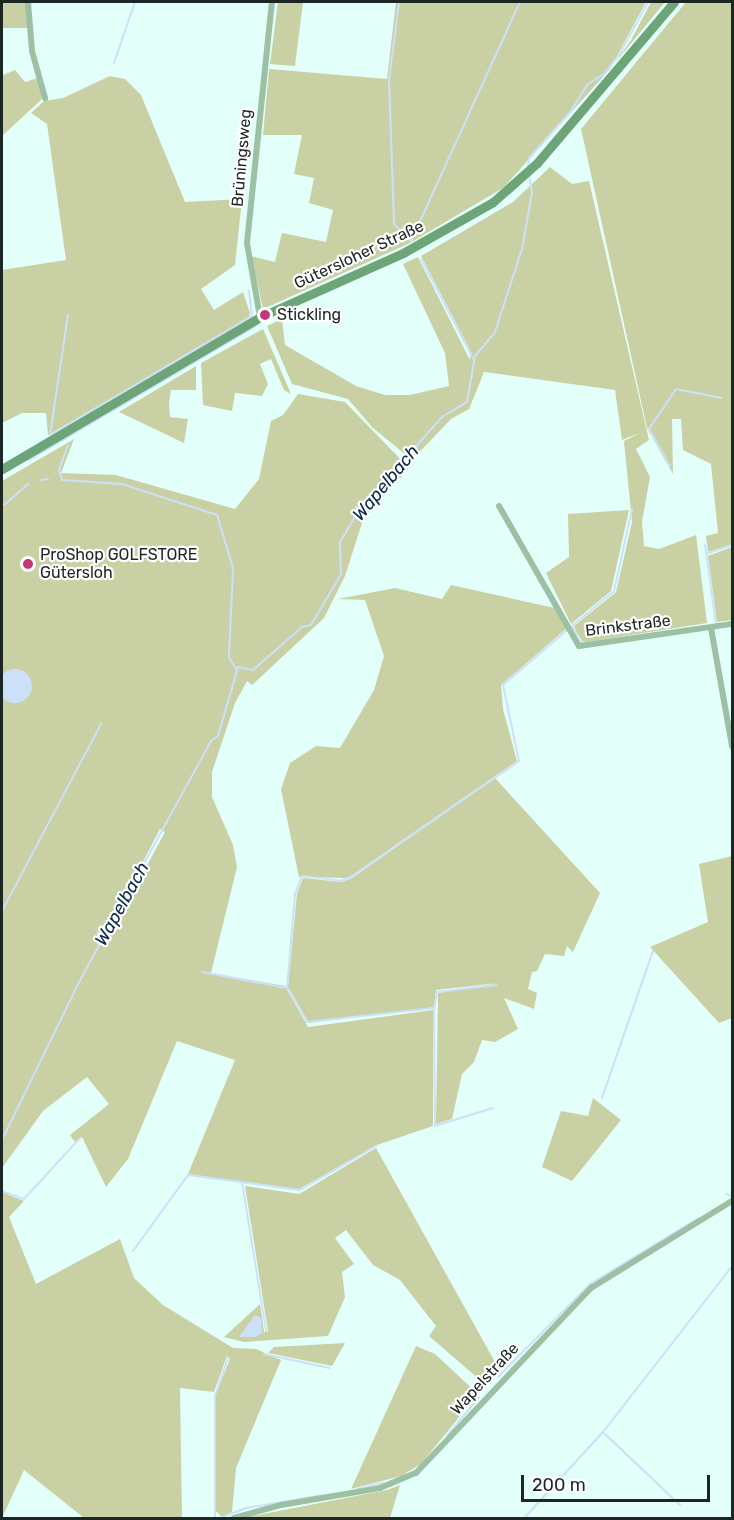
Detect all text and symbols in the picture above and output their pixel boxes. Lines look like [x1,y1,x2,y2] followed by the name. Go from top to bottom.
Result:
[228,108,256,208] street label: Brüningsweg
[291,216,427,294] street label: Gütersloher Straße
[277,305,341,325] place label: Stickling
[258,308,272,322] marker: Stickling
[348,441,424,525] water label: Wapelbach
[40,545,198,583] place label: ProShop GOLFSTORE Gütersloh
[21,557,35,571] marker: ProShop GOLFSTORE Gütersloh
[584,611,672,641] street label: Brinkstraße
[90,859,154,949] water label: Wapelbach
[447,1339,523,1419] street label: Wapelstraße
[524,1463,713,1501] scale bar
[532,1474,586,1496] text: 200 m

